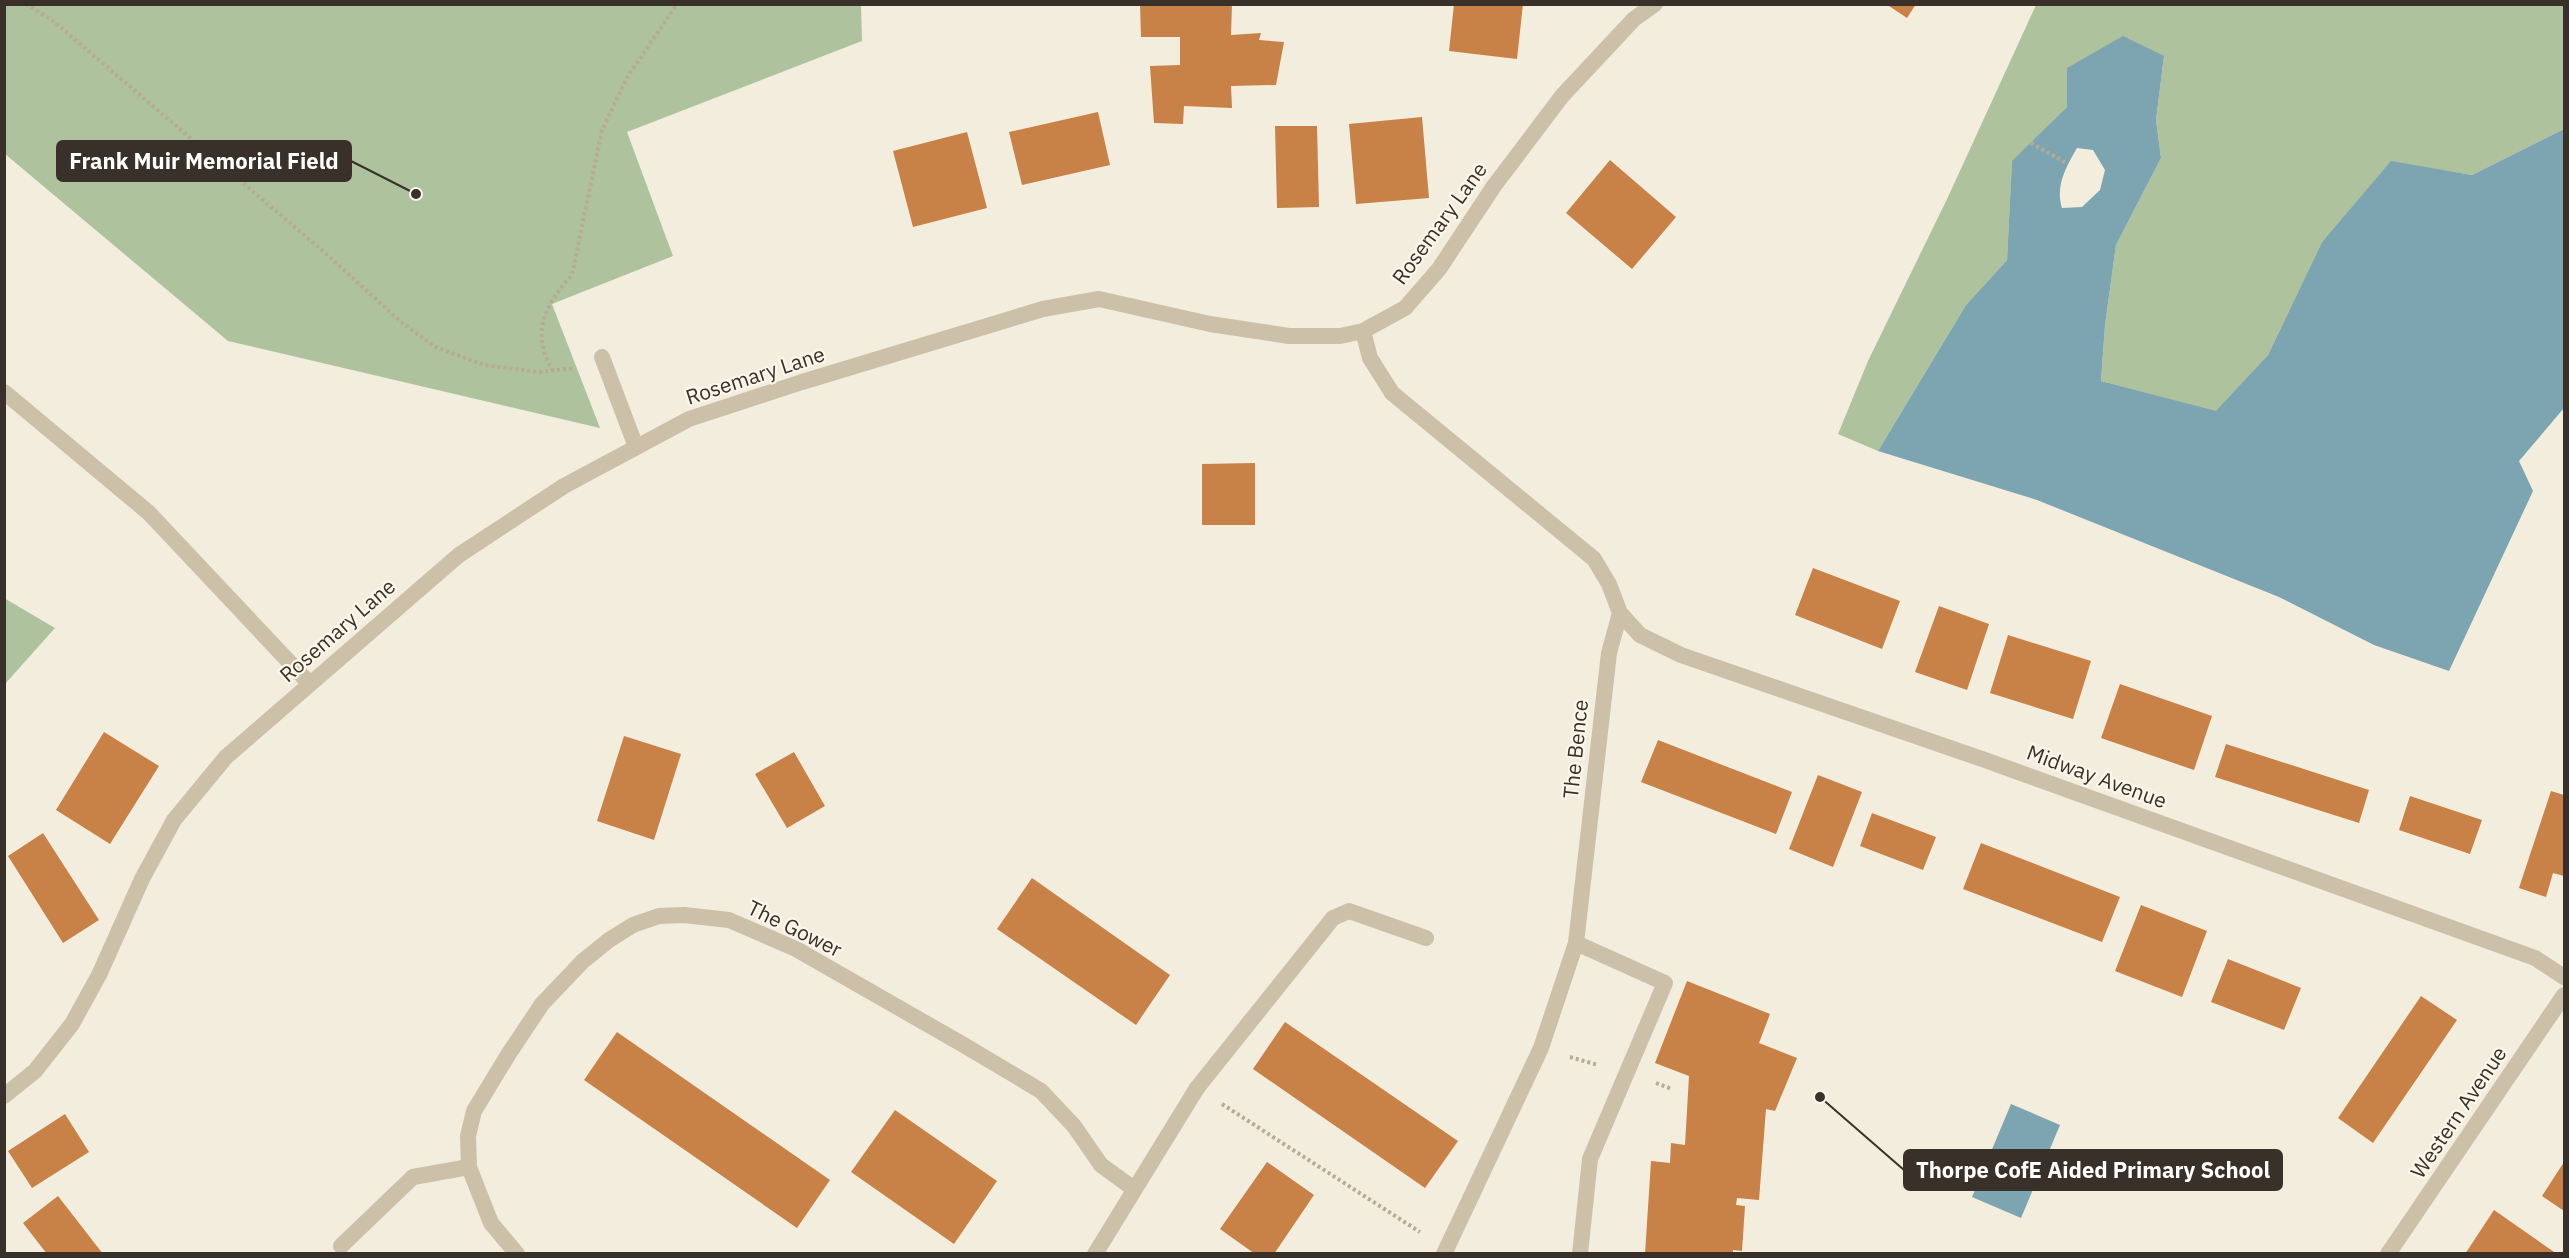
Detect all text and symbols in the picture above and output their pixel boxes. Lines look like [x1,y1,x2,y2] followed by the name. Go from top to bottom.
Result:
[57,141,351,181] callout: Frank Muir Memorial Field
[69,146,339,175] text: Frank Muir Memorial Field
[1385,156,1493,290] street label: Rosemary Lane
[682,339,828,411] street label: Rosemary Lane
[273,572,401,688] street label: Rosemary Lane
[1556,698,1594,800] street label: The Bence
[2023,738,2171,814] street label: Midway Avenue
[743,893,847,963] street label: The Gower
[2403,1041,2513,1183] street label: Western Avenue
[1904,1150,2282,1190] callout: Thorpe CofE Aided Primary School
[1916,1155,2270,1184] text: Thorpe CofE Aided Primary School

